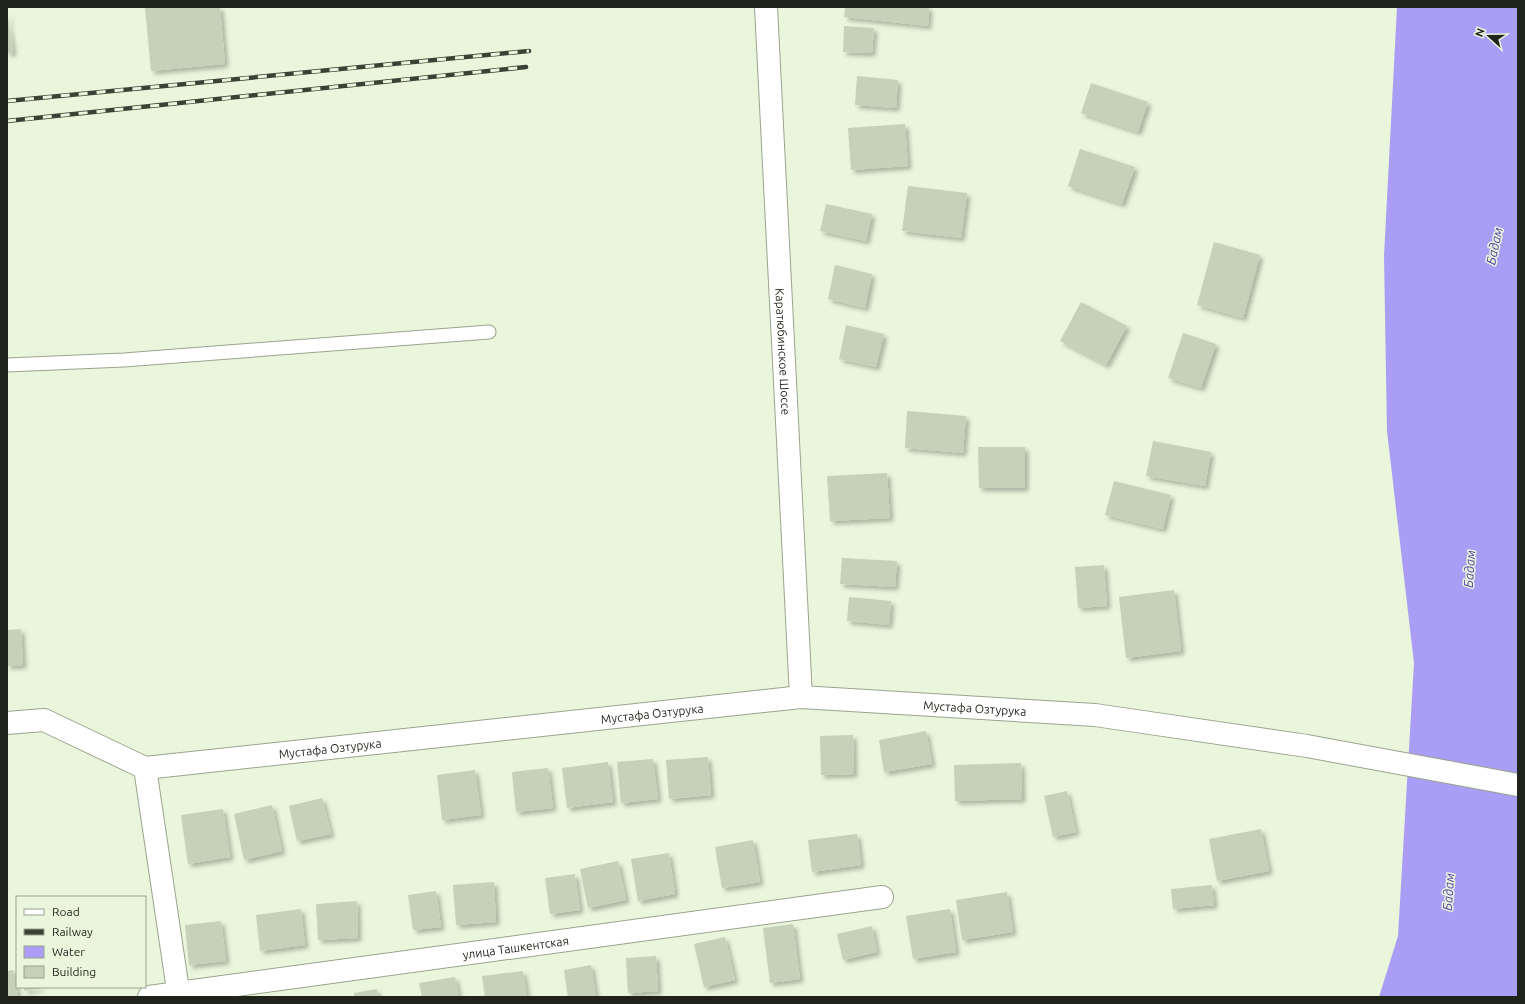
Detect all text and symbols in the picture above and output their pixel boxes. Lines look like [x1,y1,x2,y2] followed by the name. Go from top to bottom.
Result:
[1469,16,1509,56] north arrow
[1473,26,1487,38] text: N
[1483,226,1505,266] water label: Бадам
[774,288,793,415] street label: Каратюбинское Шоссе
[1461,549,1477,588] water label: Бадам
[923,698,1027,717] street label: Мустафа Озтурука
[600,701,704,725] street label: Мустафа Озтурука
[278,736,382,760] street label: Мустафа Озтурука
[1440,872,1456,911] water label: Бадам
[16,896,146,988] legend
[52,905,80,918] text: Road
[52,925,93,938] text: Railway
[462,933,570,961] street label: улица Ташкентская
[52,945,85,958] text: Water
[52,965,96,978] text: Building

